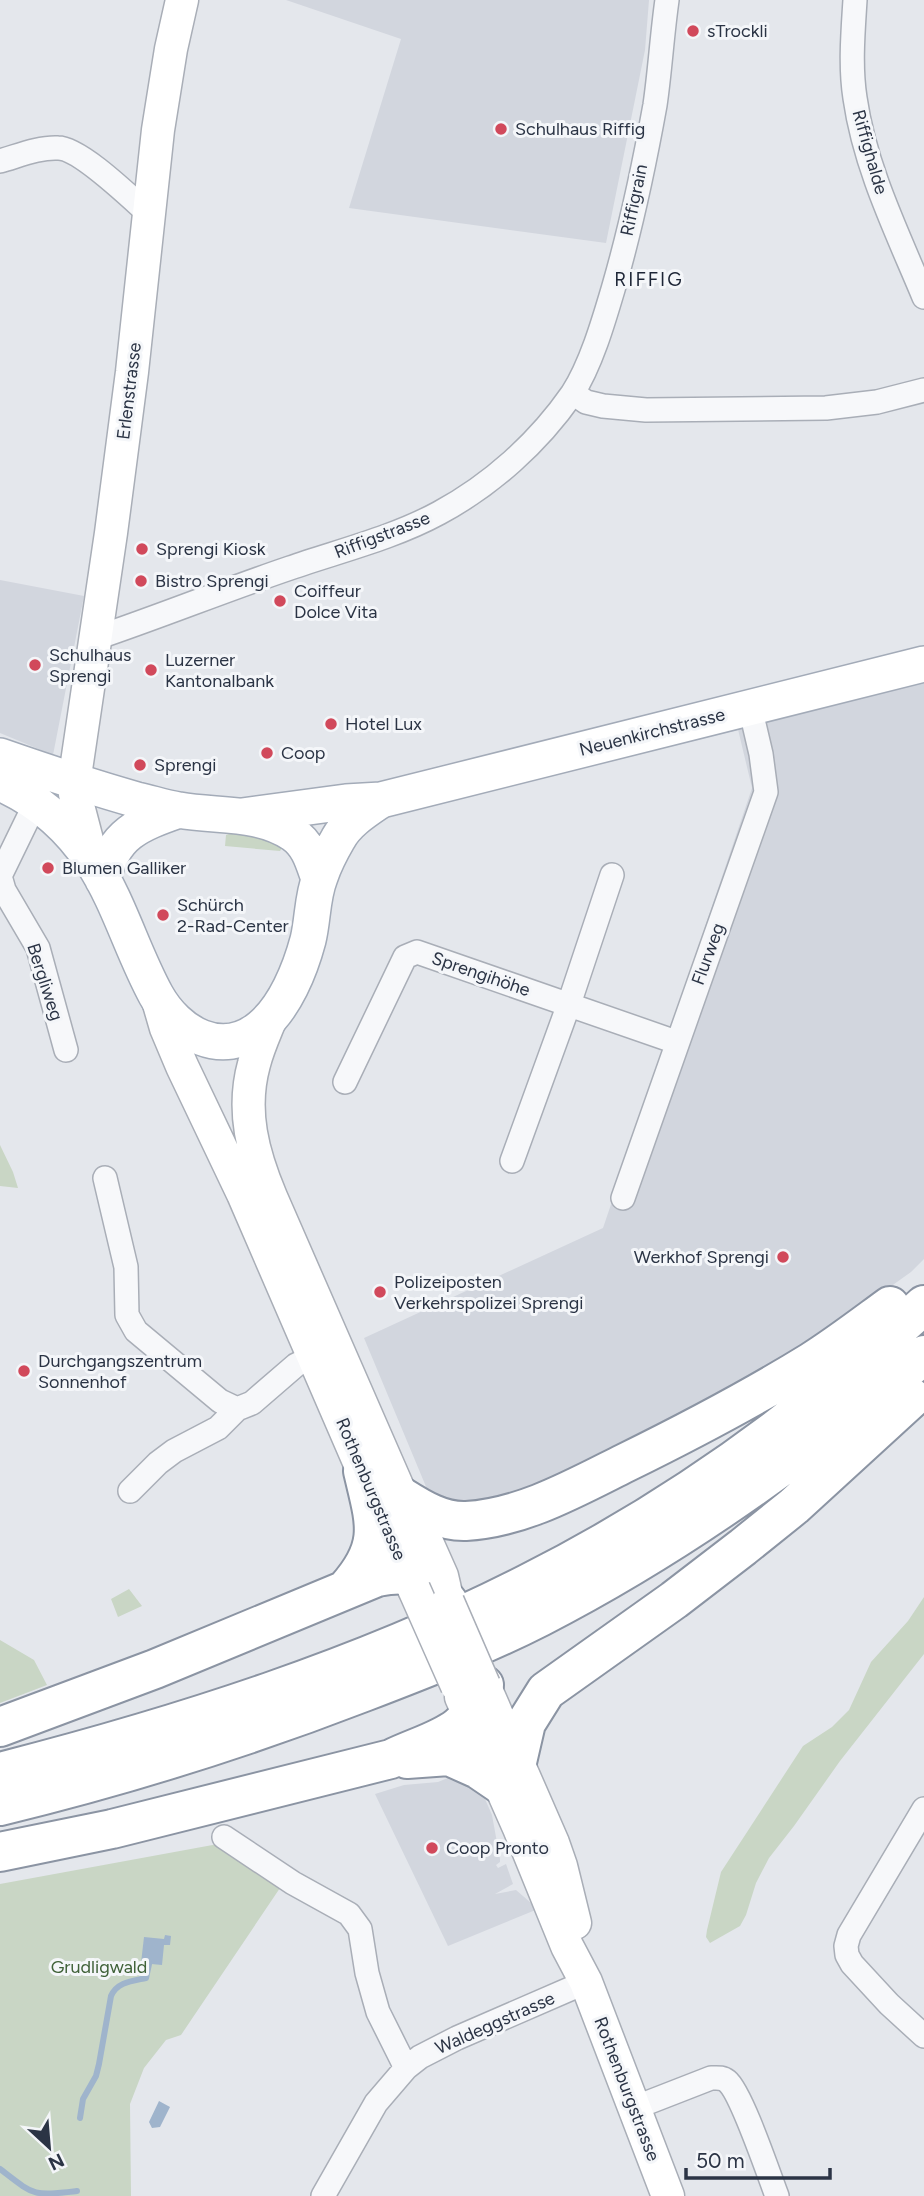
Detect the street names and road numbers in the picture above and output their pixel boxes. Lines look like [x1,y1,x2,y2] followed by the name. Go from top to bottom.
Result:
[847,107,893,197] street label: Riffighalde
[616,162,652,238] street label: Riffigrain
[112,341,146,441] street label: Erlenstrasse
[331,507,433,563] street label: Riffigstrasse
[577,703,727,761] street label: Neuenkirchstrasse
[687,920,729,988] street label: Flurweg
[22,941,68,1023] street label: Bergliweg
[429,947,533,1001] street label: Sprengihöhe
[331,1414,411,1564] street label: Rothenburgstrasse
[432,1987,558,2059] street label: Waldeggstrasse
[589,2014,665,2164] street label: Rothenburgstrasse

